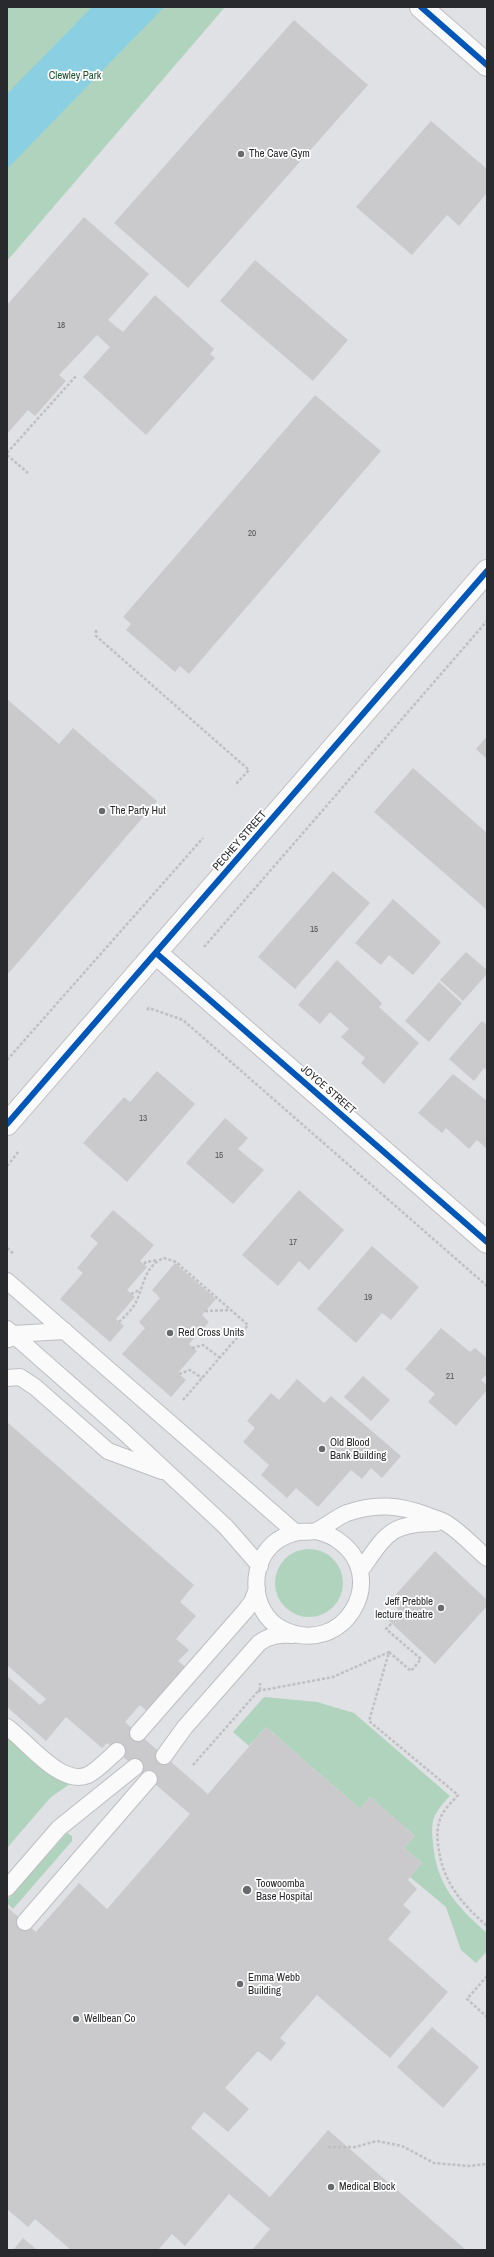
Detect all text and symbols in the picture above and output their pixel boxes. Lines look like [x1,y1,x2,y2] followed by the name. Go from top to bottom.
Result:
[49,69,101,83] park label: Clewley Park
[249,147,310,161] place label: The Cave Gym
[236,149,246,159] marker: The Cave Gym
[57,321,65,331] house number: 18
[248,529,256,539] house number: 20
[110,804,166,818] place label: The Party Hut
[97,806,107,816] marker: The Party Hut
[210,808,270,874] street label: PECHEY STREET
[310,925,318,935] house number: 15
[298,1063,358,1117] street label: JOYCE STREET
[139,1114,147,1124] house number: 13
[215,1151,223,1161] house number: 15
[289,1238,297,1248] house number: 17
[364,1293,372,1303] house number: 19
[178,1326,244,1340] place label: Red Cross Units
[165,1328,175,1338] marker: Red Cross Units
[446,1372,454,1382] house number: 21
[330,1436,386,1462] place label: Old Blood Bank Building
[317,1444,327,1454] marker: Old Blood Bank Building
[375,1595,433,1621] place label: Jeff Prebble lecture theatre
[436,1603,446,1613] marker: Jeff Prebble lecture theatre
[256,1877,312,1903] place label: Toowoomba Base Hospital
[241,1884,253,1896] marker: Toowoomba Base Hospital
[248,1971,300,1997] place label: Emma Webb Building
[235,1979,245,1989] marker: Emma Webb Building
[84,2012,135,2026] place label: Wellbean Co
[71,2014,81,2024] marker: Wellbean Co
[339,2180,395,2194] place label: Medical Block
[326,2182,336,2192] marker: Medical Block

